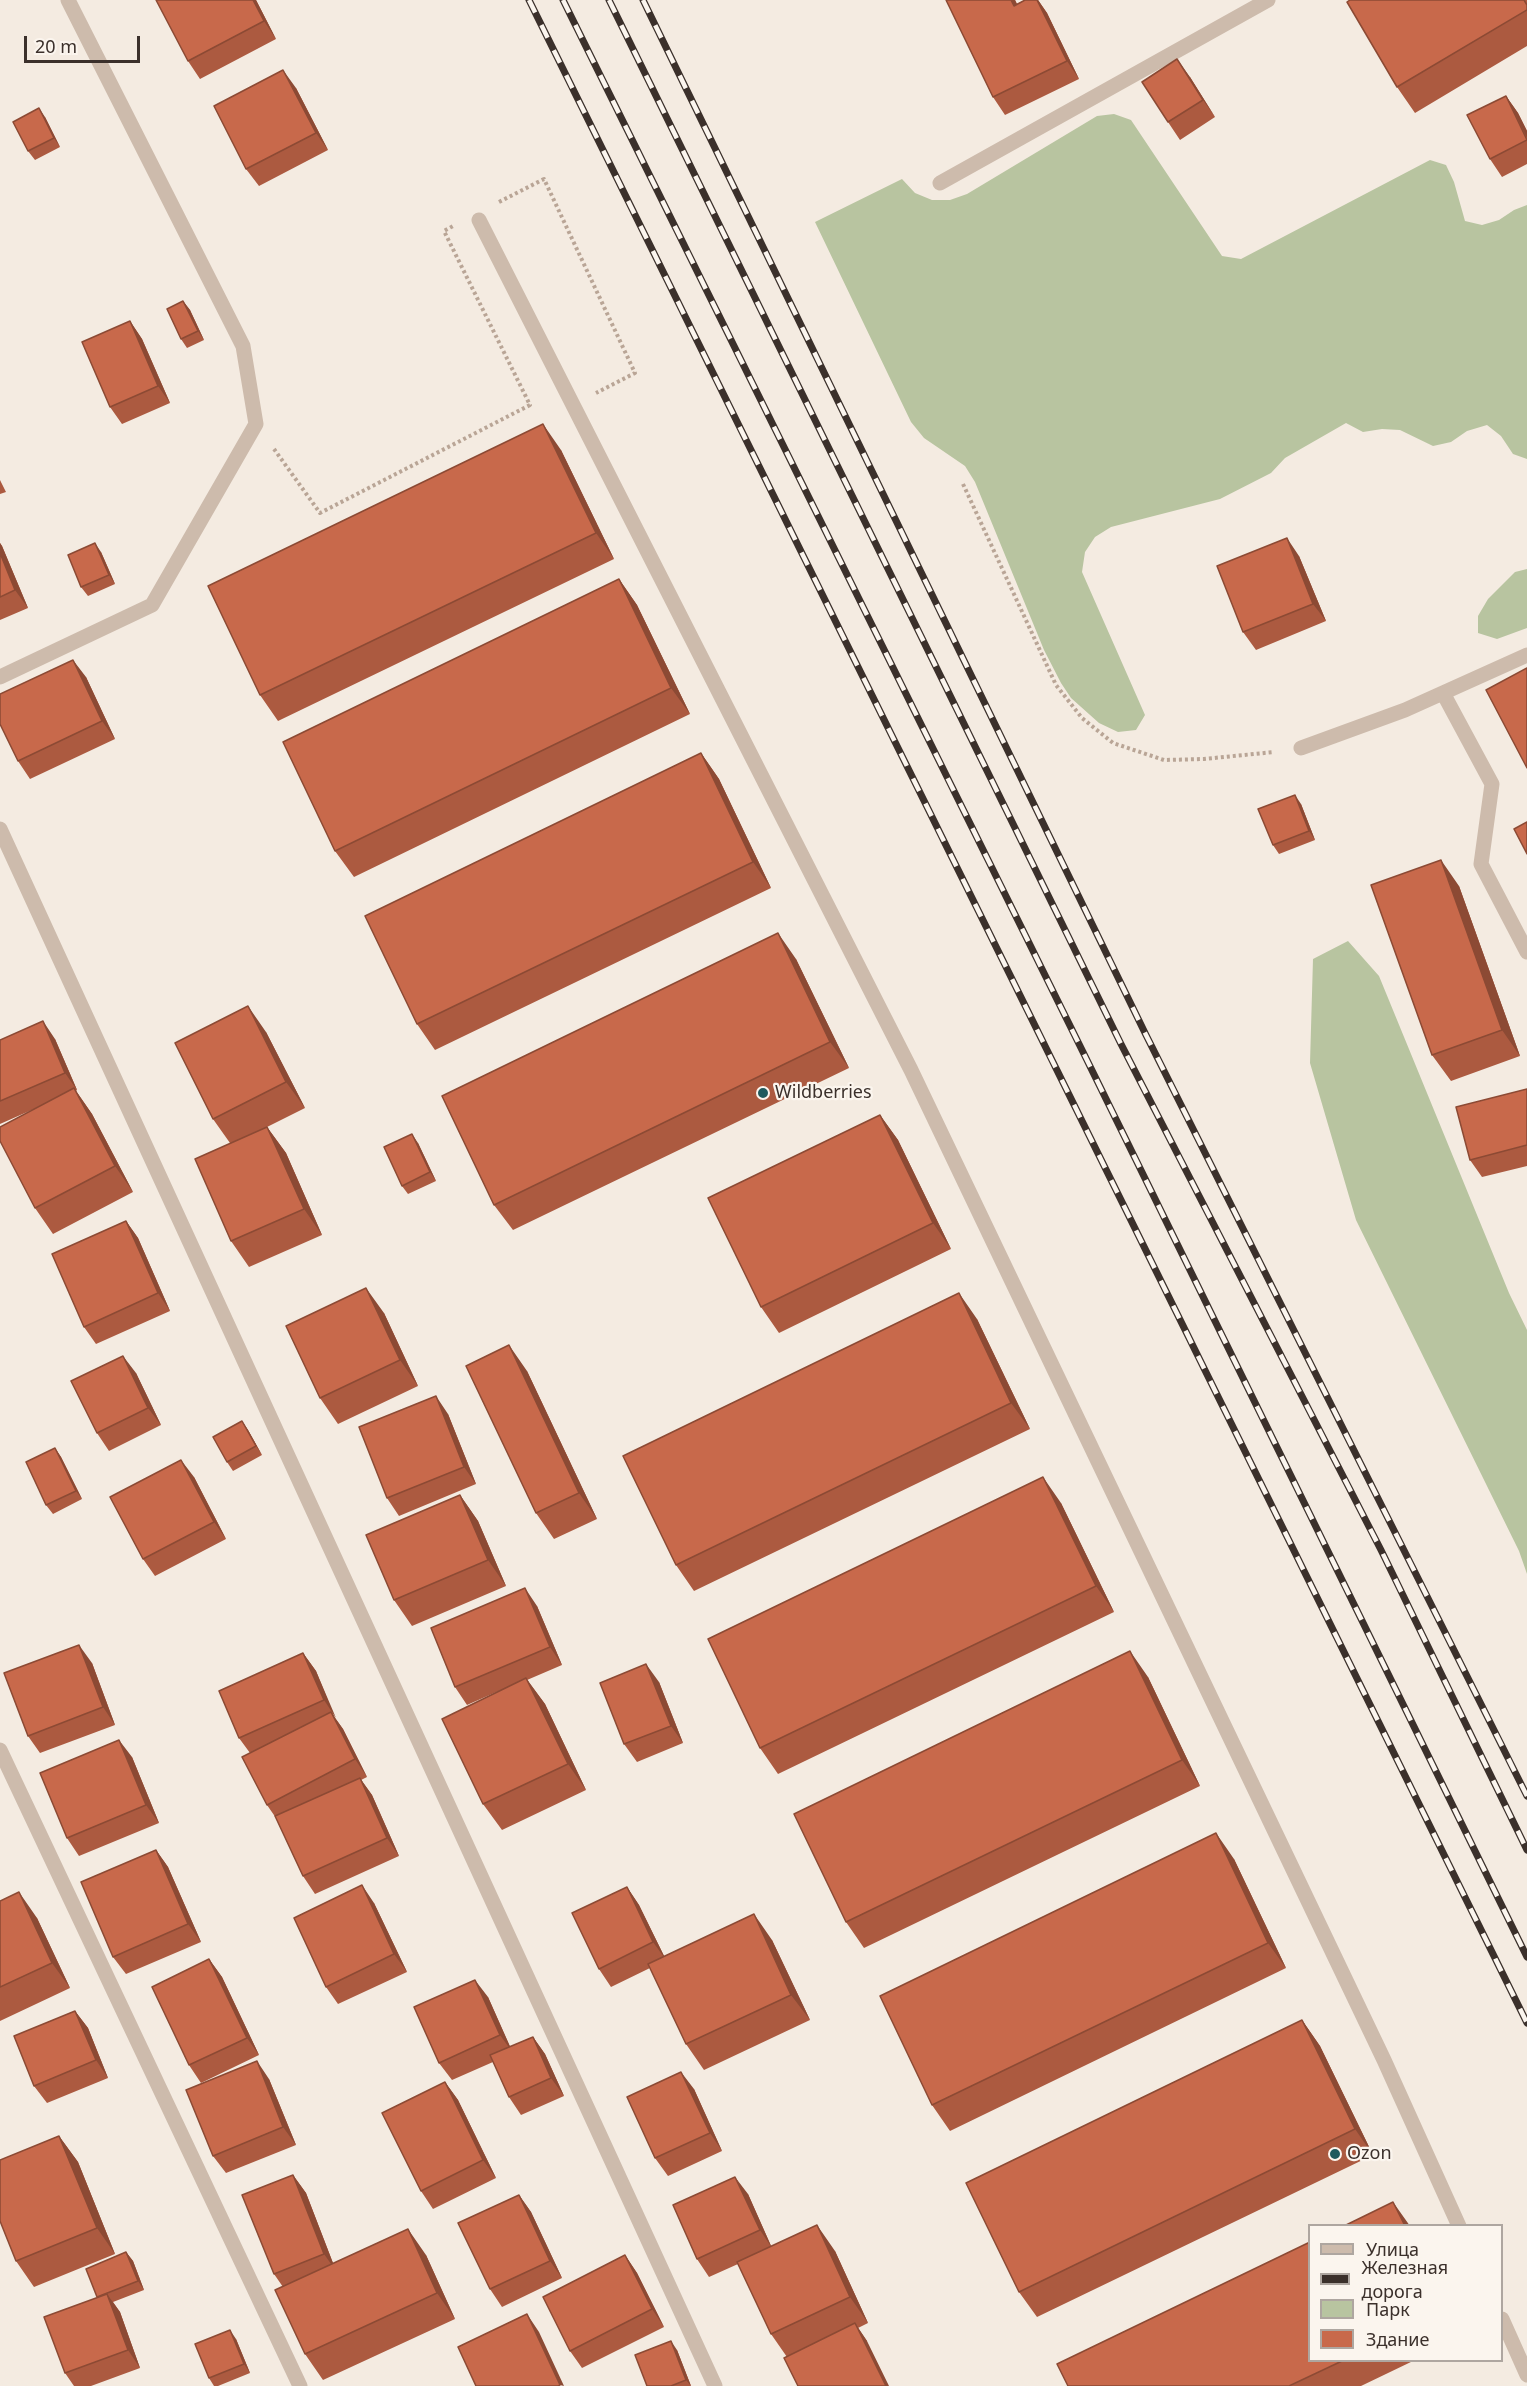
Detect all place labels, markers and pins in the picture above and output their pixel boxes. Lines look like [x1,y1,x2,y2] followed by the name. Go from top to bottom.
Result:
[775,1082,872,1104] place label: Wildberries
[756,1086,770,1100] marker: Wildberries
[1347,2143,1392,2165] place label: Ozon
[1328,2147,1342,2161] marker: Ozon

